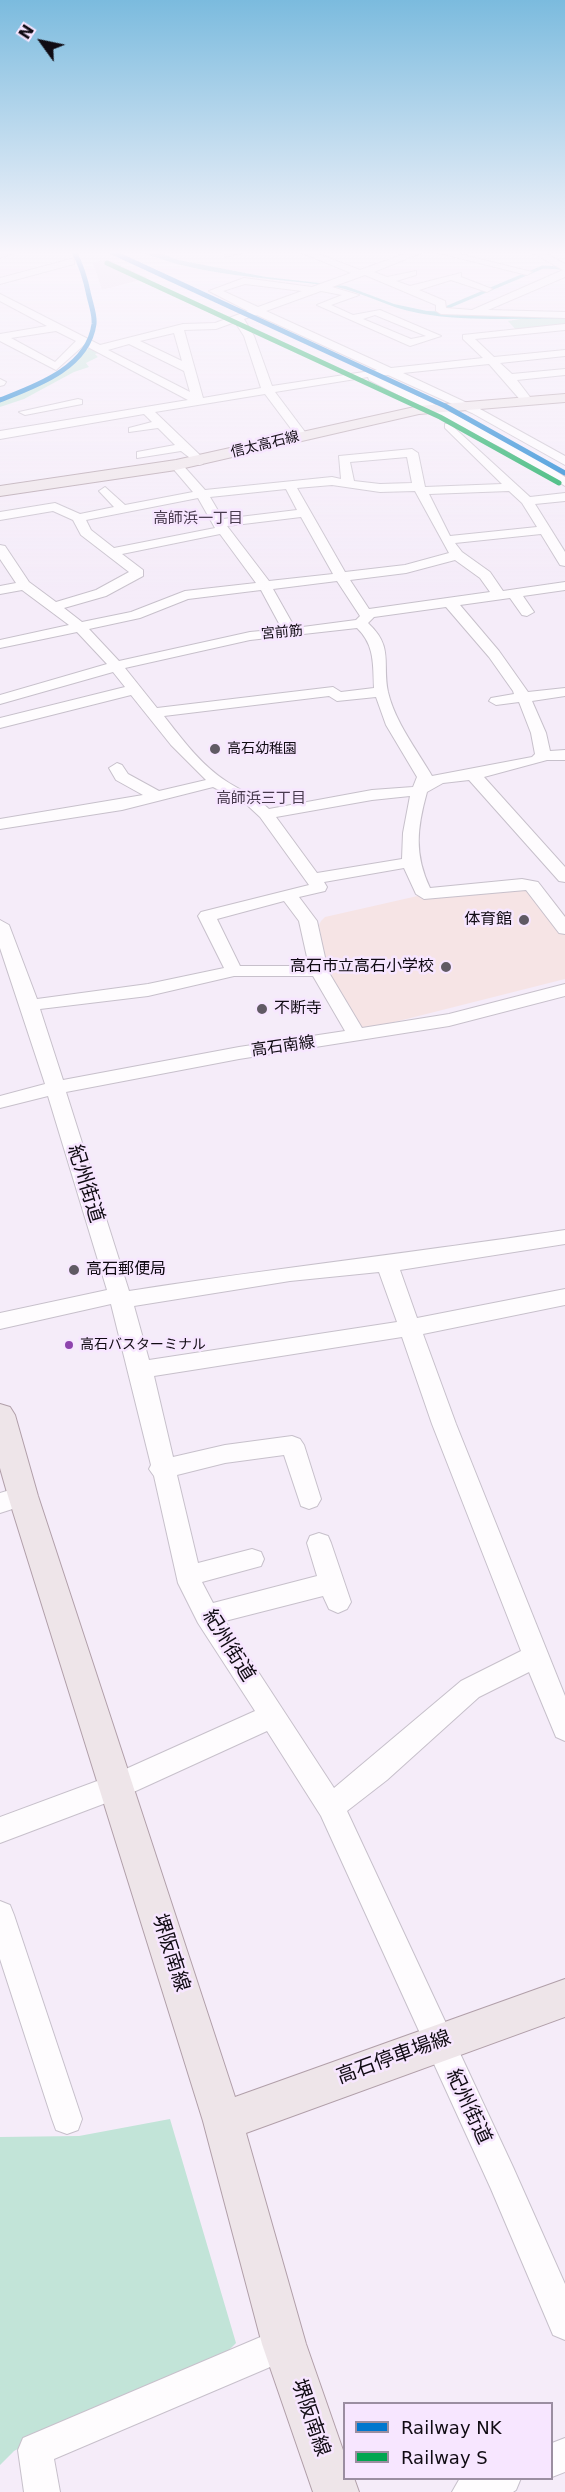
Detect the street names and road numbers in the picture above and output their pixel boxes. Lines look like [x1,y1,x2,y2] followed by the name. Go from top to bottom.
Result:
[229,428,301,462] street label: 信太高石線
[260,623,304,643] street label: 宮前筋
[250,1033,316,1061] street label: 高石南線
[62,1142,108,1226] street label: 紀州街道
[197,1606,259,1686] street label: 紀州街道
[146,1911,194,1995] street label: 堺阪南線
[334,2026,454,2090] street label: 高石停車場線
[440,2066,496,2148] street label: 紀州街道
[286,2376,334,2460] street label: 堺阪南線

